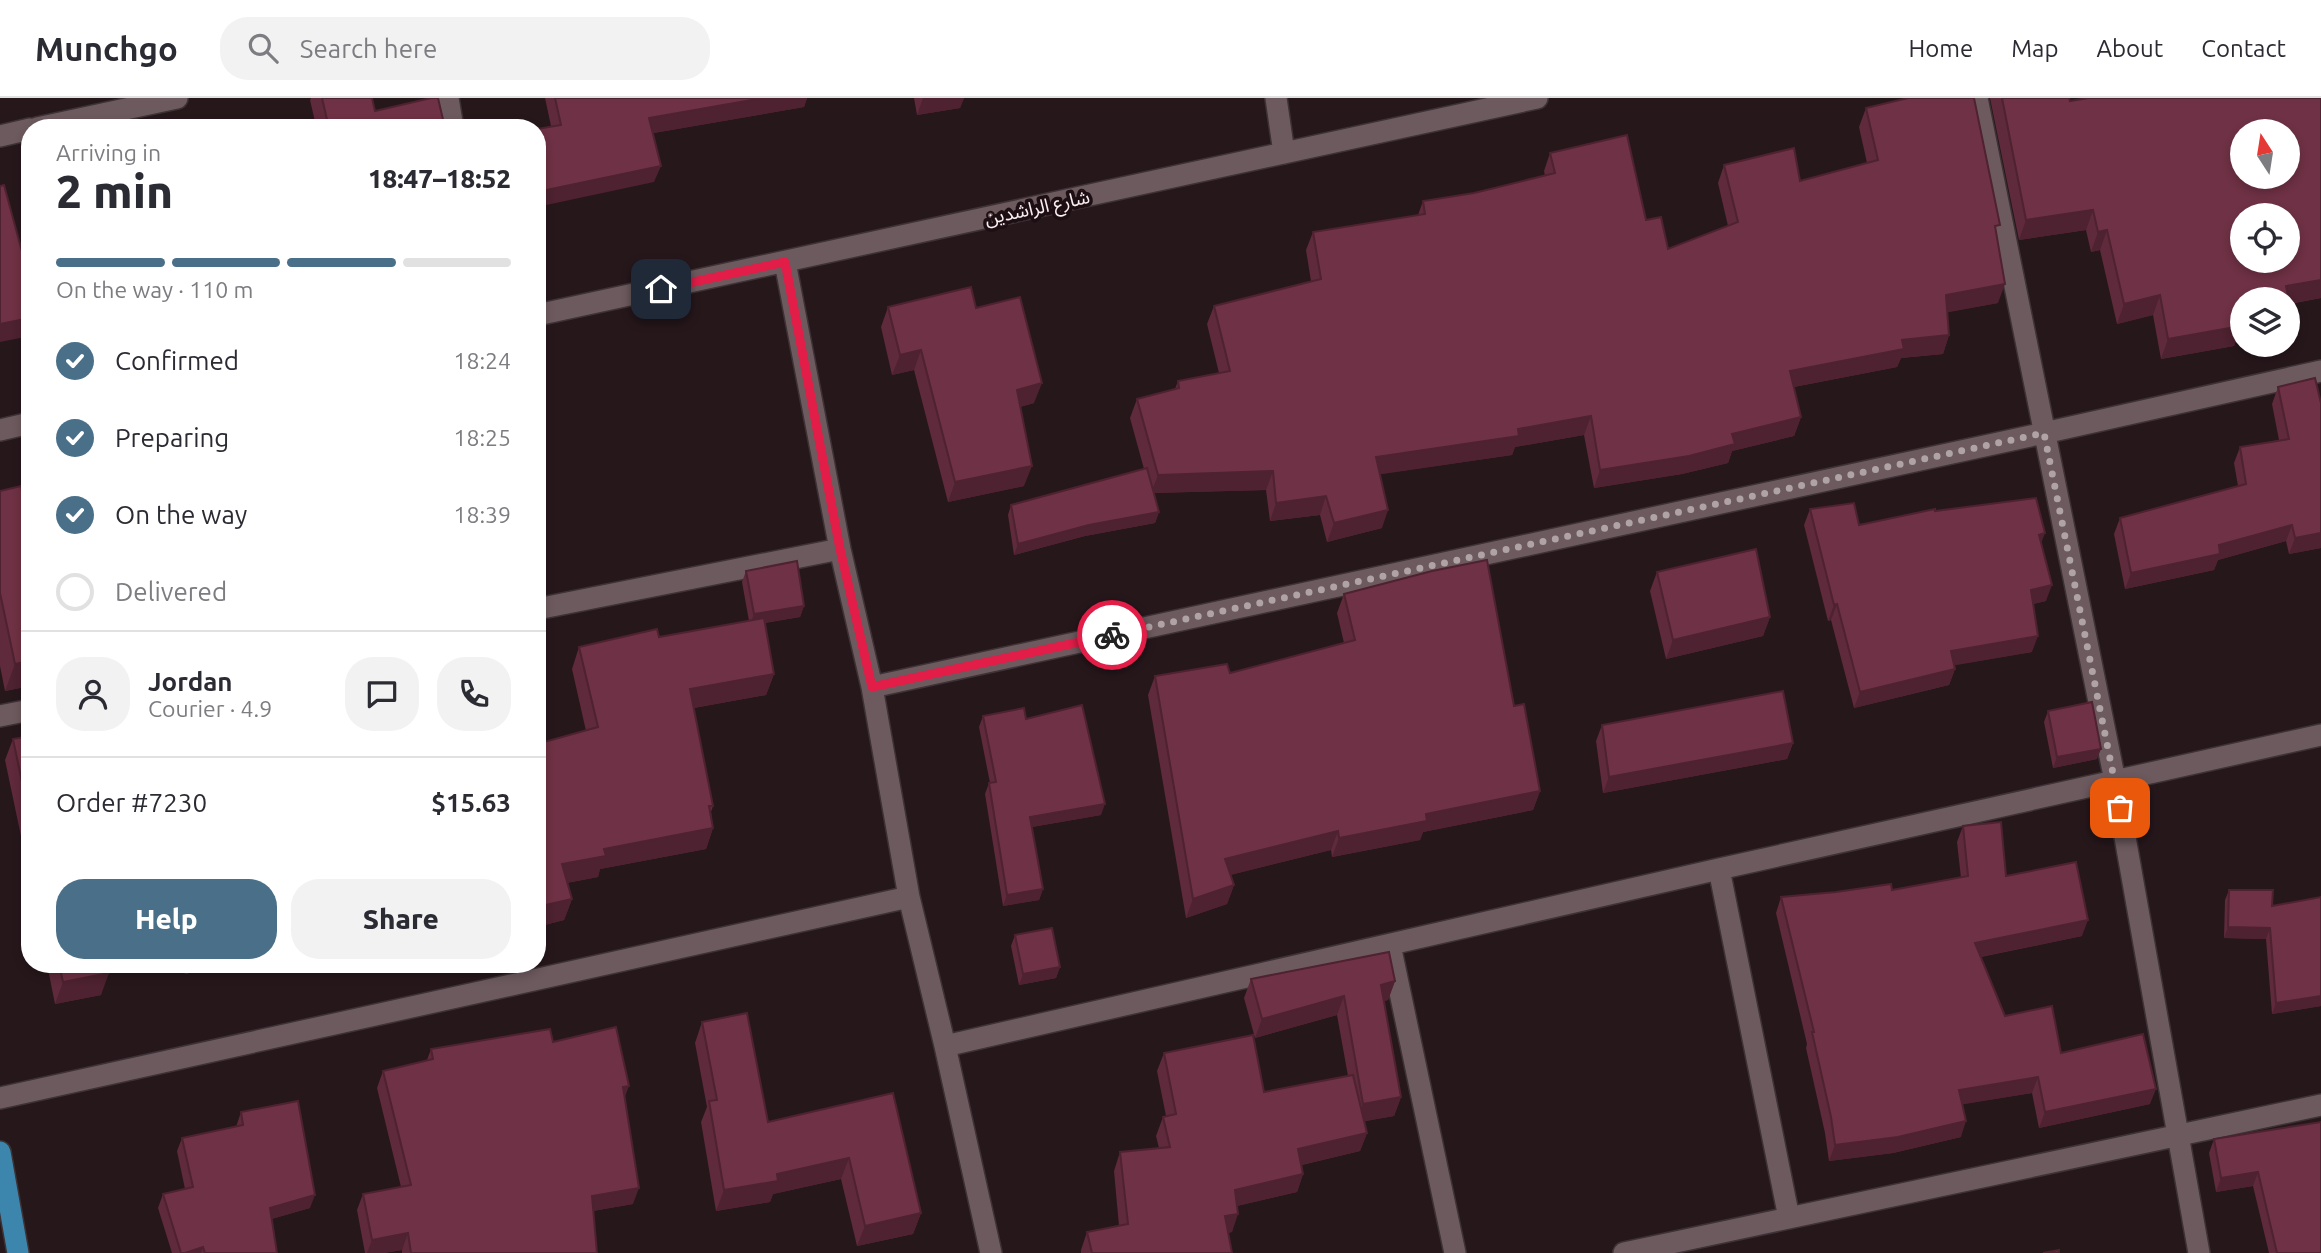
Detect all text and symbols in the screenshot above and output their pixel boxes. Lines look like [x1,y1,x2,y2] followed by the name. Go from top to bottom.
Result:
[220,17,710,80] search box
[244,29,282,67] icon: search
[35,30,178,67] text: Munchgo
[300,34,437,63] text: Search here
[1908,35,1973,62] text: Home
[2011,35,2058,62] text: Map
[2096,35,2163,62] text: About
[2201,35,2286,62] text: Contact
[2230,119,2300,189] north arrow
[2230,119,2300,357] map controls
[56,140,161,165] text: Arriving in
[368,164,511,193] text: 18:47–18:52
[56,165,173,217] text: 2 min
[982,185,1092,232] street label: شارع الراشدين
[2230,203,2300,273] button: locate
[631,259,691,319] pin
[642,270,680,308] icon: home
[56,277,253,302] text: On the way · 110 m
[2230,287,2300,357] button: layers
[56,342,94,380] icon: check
[115,346,239,375] text: Confirmed
[453,348,511,373] text: 18:24
[56,419,94,457] icon: check
[115,423,229,452] text: Preparing
[453,425,511,450] text: 18:25
[56,496,94,534] icon: check
[115,500,247,529] text: On the way
[453,502,511,527] text: 18:39
[115,577,227,606] text: Delivered
[1077,600,1147,670] courier
[1093,616,1131,654] icon: bike
[56,657,130,731] button: person
[345,657,419,731] button: chat
[437,657,511,731] button: phone
[148,667,233,696] text: Jordan
[148,696,272,721] text: Courier · 4.9
[2090,778,2150,838] pin
[56,788,207,817] text: Order #7230
[431,788,511,817] text: $15.63
[2101,789,2139,827] icon: bag
[56,879,277,959] button: Help
[291,879,511,959] button: Share

